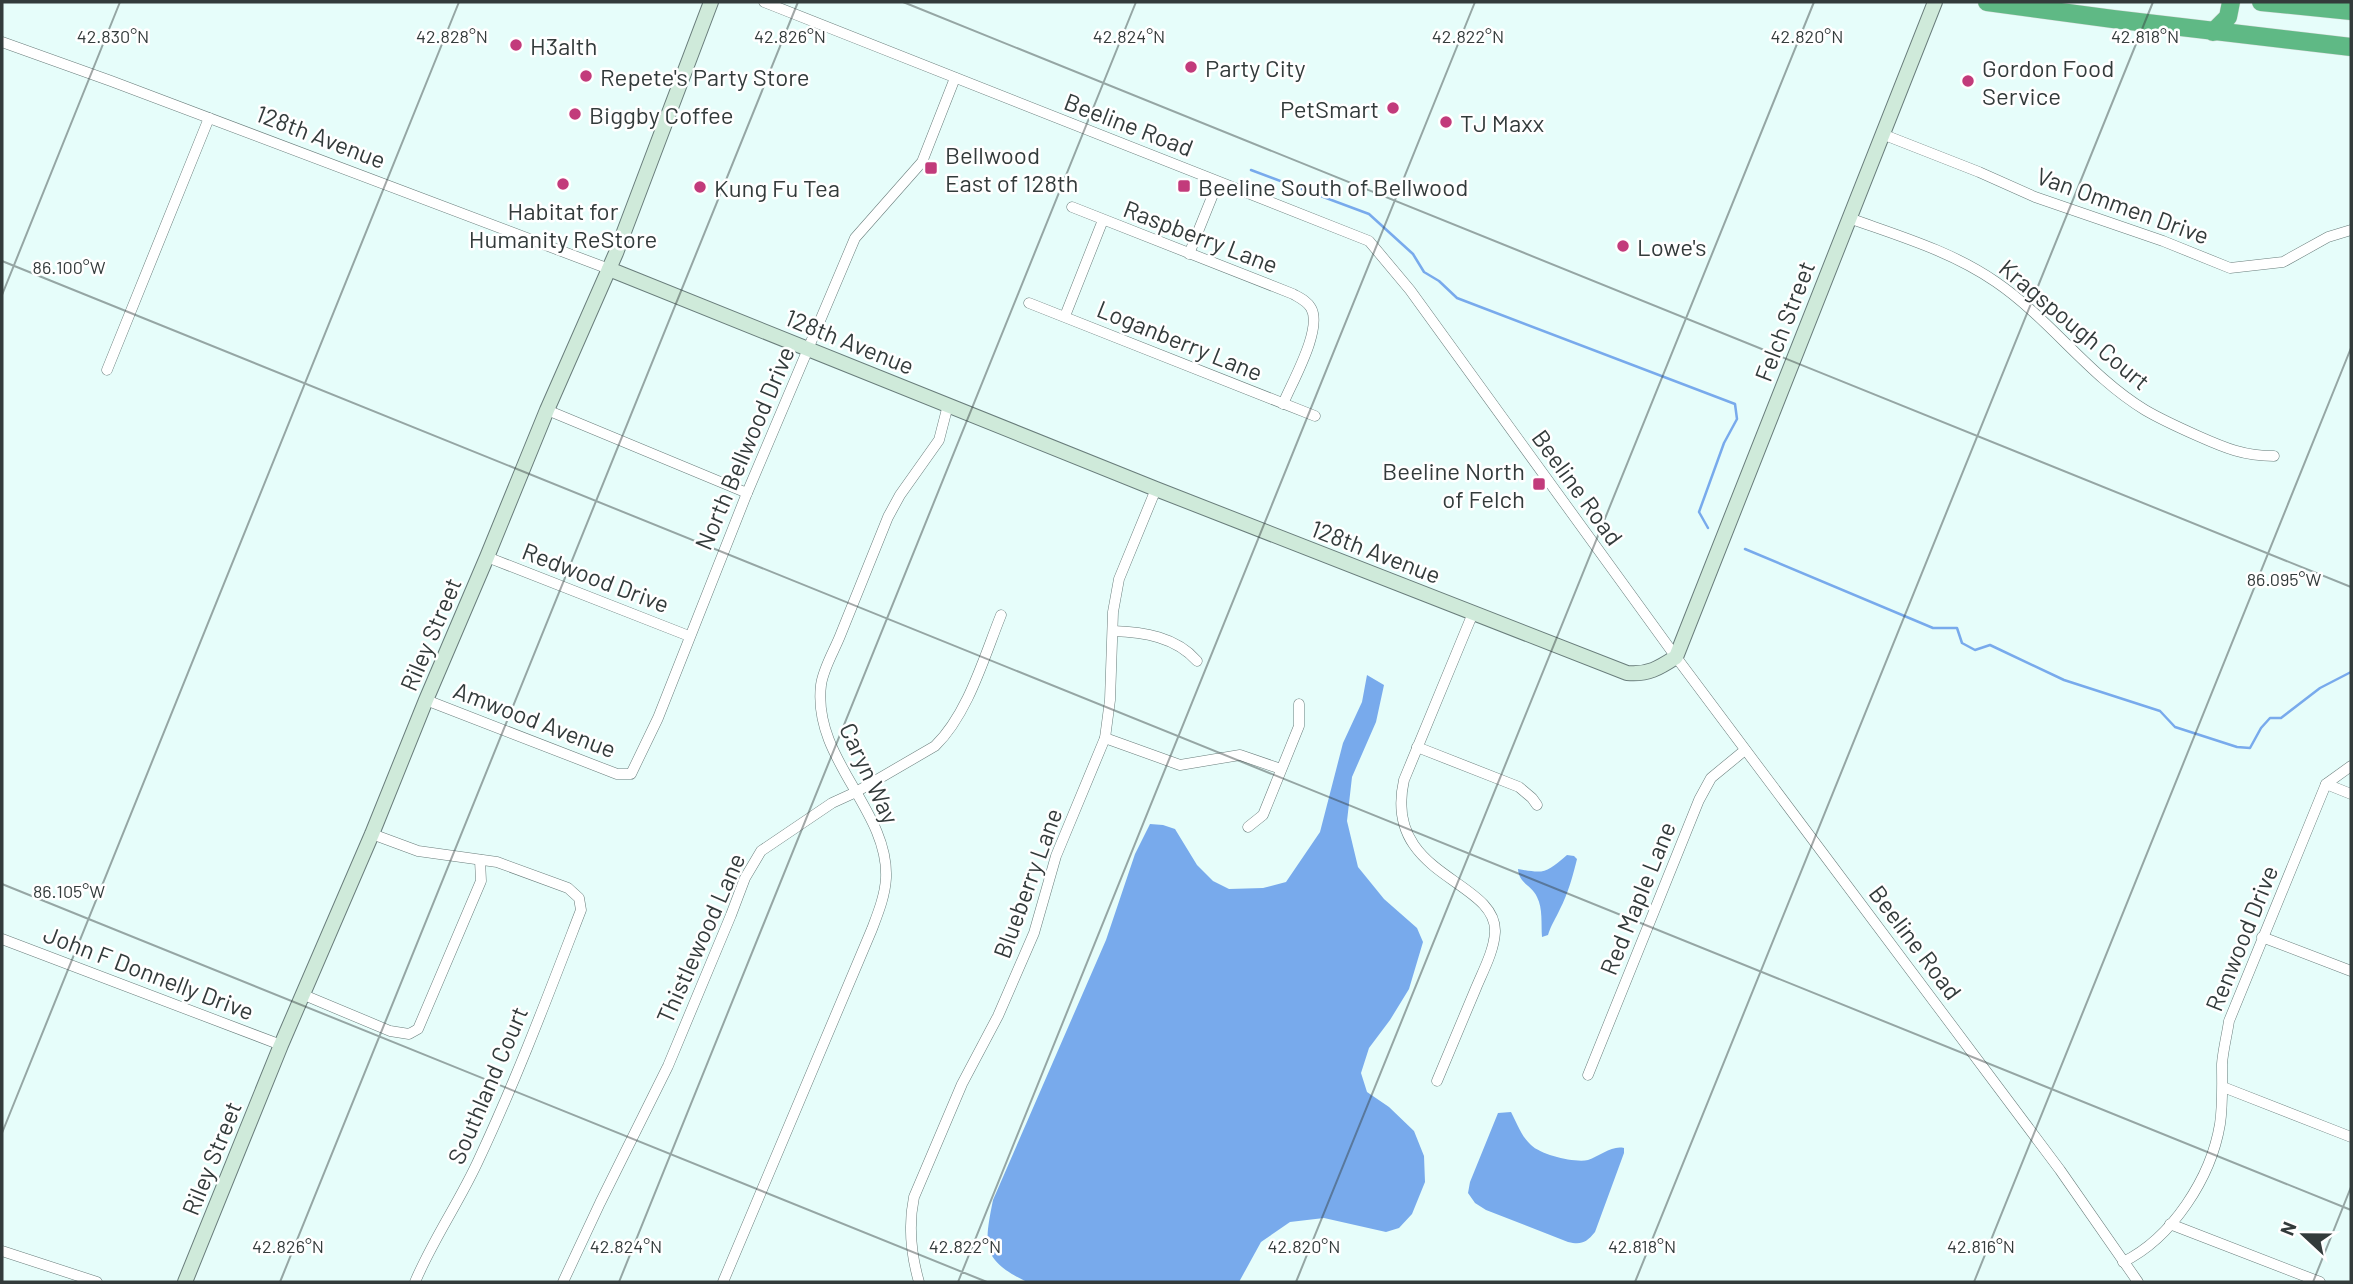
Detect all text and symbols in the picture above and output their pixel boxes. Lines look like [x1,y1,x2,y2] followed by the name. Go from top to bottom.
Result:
[77,25,149,47] text: 42.830°N
[416,25,488,47] text: 42.828°N
[754,25,826,47] text: 42.826°N
[1093,25,1165,47] text: 42.824°N
[1432,25,1504,47] text: 42.822°N
[1771,25,1843,47] text: 42.820°N
[2111,25,2179,47] text: 42.818°N
[530,31,598,60] place label: H3alth
[508,37,524,53] marker: H3alth
[1205,53,1306,82] place label: Party City
[1982,53,2114,110] place label: Gordon Food Service
[1183,59,1199,75] marker: Party City
[600,62,810,91] place label: Repete's Party Store
[578,68,594,84] marker: Repete's Party Store
[1960,73,1976,89] marker: Gordon Food Service
[1060,86,1198,162] street label: Beeline Road
[1280,94,1379,123] place label: PetSmart
[252,98,390,174] street label: 128th Avenue
[589,100,734,129] place label: Biggby Coffee
[1385,100,1401,116] marker: PetSmart
[567,106,583,122] marker: Biggby Coffee
[1460,108,1544,137] place label: TJ Maxx
[1438,114,1454,130] marker: TJ Maxx
[945,140,1079,197] place label: Bellwood East of 128th
[923,160,939,176] marker: Bellwood East of 128th
[2033,160,2213,250] street label: Van Ommen Drive
[1198,172,1468,201] place label: Beeline South of Bellwood
[714,173,840,202] place label: Kung Fu Tea
[555,176,571,192] marker: Habitat for Humanity ReStore
[1176,178,1192,194] marker: Beeline South of Bellwood
[692,179,708,195] marker: Kung Fu Tea
[1120,193,1282,279] street label: Raspberry Lane
[469,196,657,253] place label: Habitat for Humanity ReStore
[1637,232,1707,261] place label: Lowe's
[1615,238,1631,254] marker: Lowe's
[1994,253,2156,395] street label: Kragspough Court
[33,256,106,278] text: 86.100°W
[1748,257,1820,385] street label: Felch Street
[1093,294,1267,386] street label: Loganberry Lane
[781,302,919,380] street label: 128th Avenue
[688,342,800,554] street label: North Bellwood Drive
[1526,424,1630,550] street label: Beeline Road
[1382,456,1525,513] place label: Beeline North of Felch
[1531,476,1547,492] marker: Beeline North of Felch
[1307,513,1445,589] street label: 128th Avenue
[518,536,674,618] street label: Redwood Drive
[2247,568,2321,590] text: 86.095°W
[393,573,467,695] street label: Riley Street
[450,675,620,763] street label: Amwood Avenue
[834,718,906,828] street label: Caryn Way
[986,804,1068,962] street label: Blueberry Lane
[1593,817,1681,979] street label: Red Maple Lane
[649,848,751,1028] street label: Thistlewood Lane
[2199,861,2283,1015] street label: Renwood Drive
[1864,879,1968,1005] street label: Beeline Road
[33,880,105,902] text: 86.105°W
[40,919,258,1025] street label: John F Donnelly Drive
[441,1002,533,1168] street label: Southland Court
[175,1097,247,1219] street label: Riley Street
[2269,1200,2339,1270] north arrow
[2275,1218,2301,1239] text: N
[252,1235,324,1257] text: 42.826°N
[590,1235,662,1257] text: 42.824°N
[929,1235,1001,1257] text: 42.822°N
[1268,1235,1340,1257] text: 42.820°N
[1608,1235,1676,1257] text: 42.818°N
[1947,1235,2015,1257] text: 42.816°N

